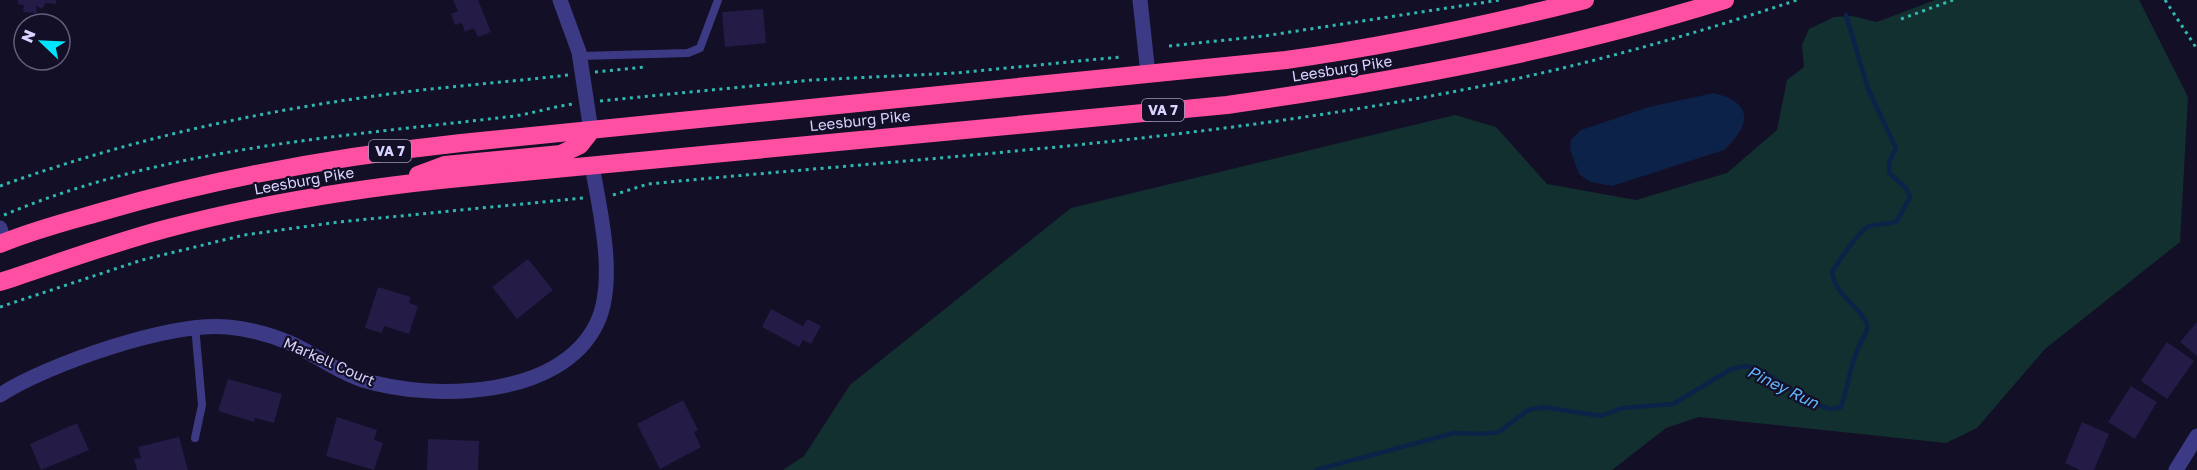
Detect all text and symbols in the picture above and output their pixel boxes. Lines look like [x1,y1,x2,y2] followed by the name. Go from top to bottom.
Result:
[12,12,72,72] north arrow
[17,27,40,46] text: N
[1290,51,1394,85] street label: Leesburg Pike
[1142,99,1184,121] road number: VA 7
[809,106,912,134] street label: Leesburg Pike
[369,140,411,162] road number: VA 7
[252,162,356,198] street label: Leesburg Pike
[281,333,378,389] street label: Markell Court
[1744,361,1823,413] water label: Piney Run

